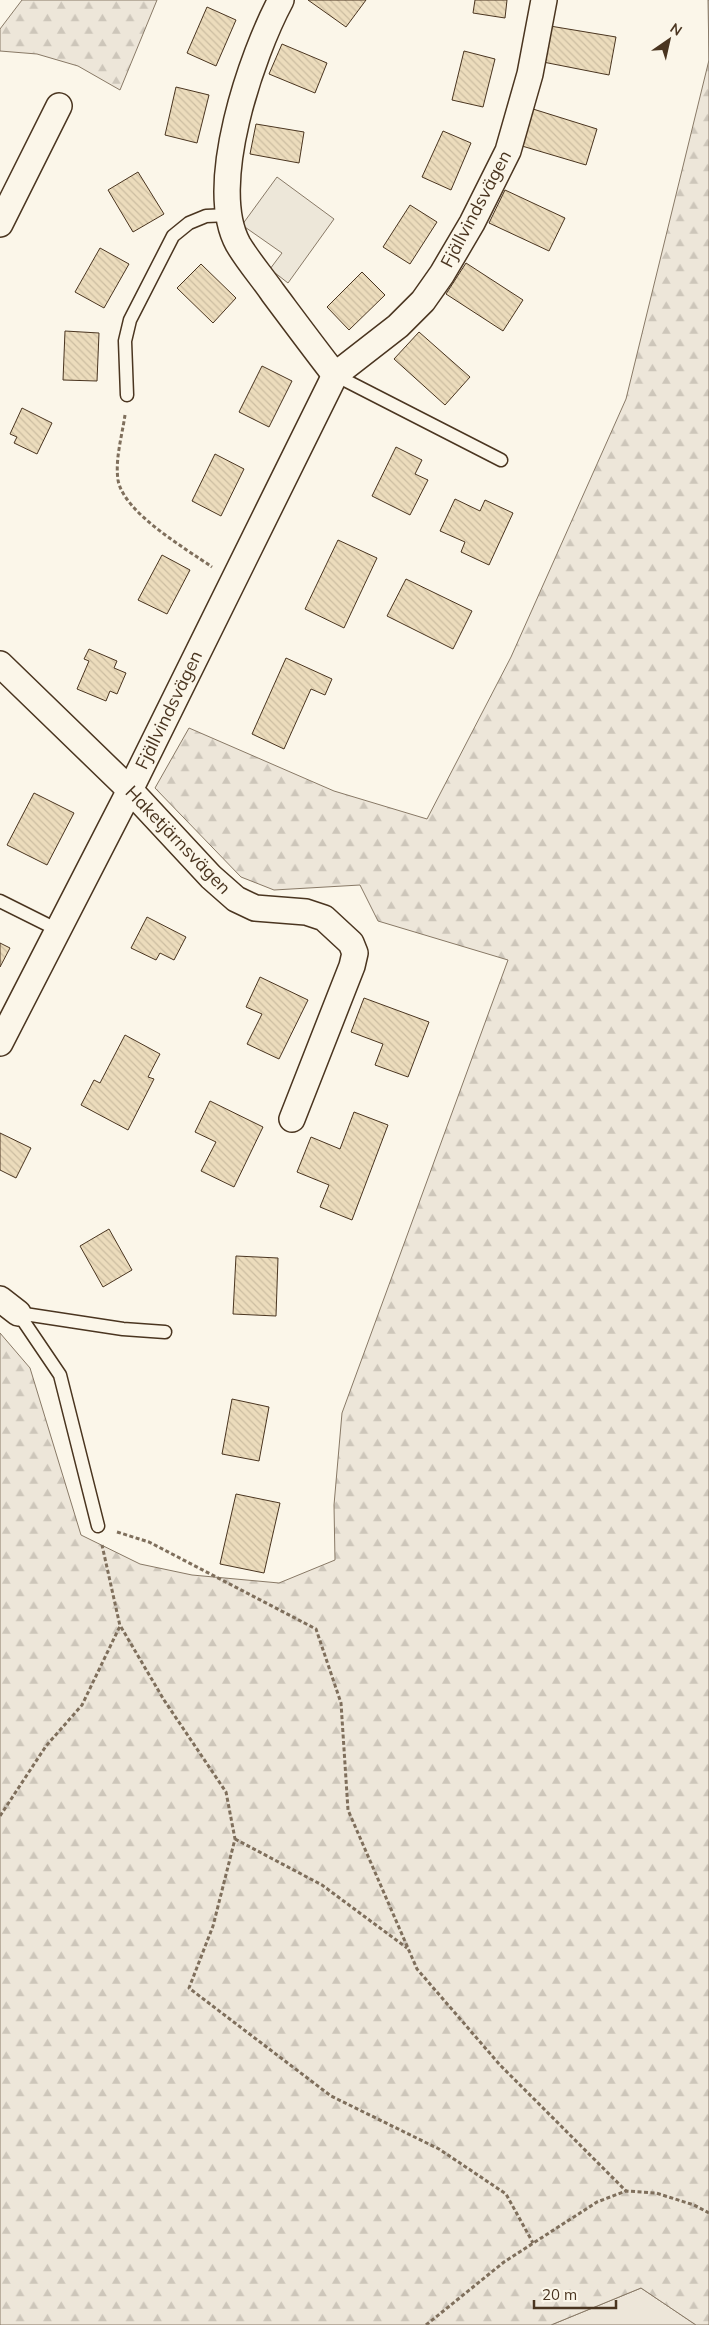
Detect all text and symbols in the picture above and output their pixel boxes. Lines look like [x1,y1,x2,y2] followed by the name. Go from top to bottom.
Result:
[644,15,694,65] north arrow
[667,19,686,40] text: N
[435,146,516,271] street label: Fjällvindsvägen
[130,647,207,773] street label: Fjällvindsvägen
[121,781,236,899] street label: Haketjärnsvägen
[534,2278,616,2310] scale bar
[542,2285,577,2304] text: 20 m

